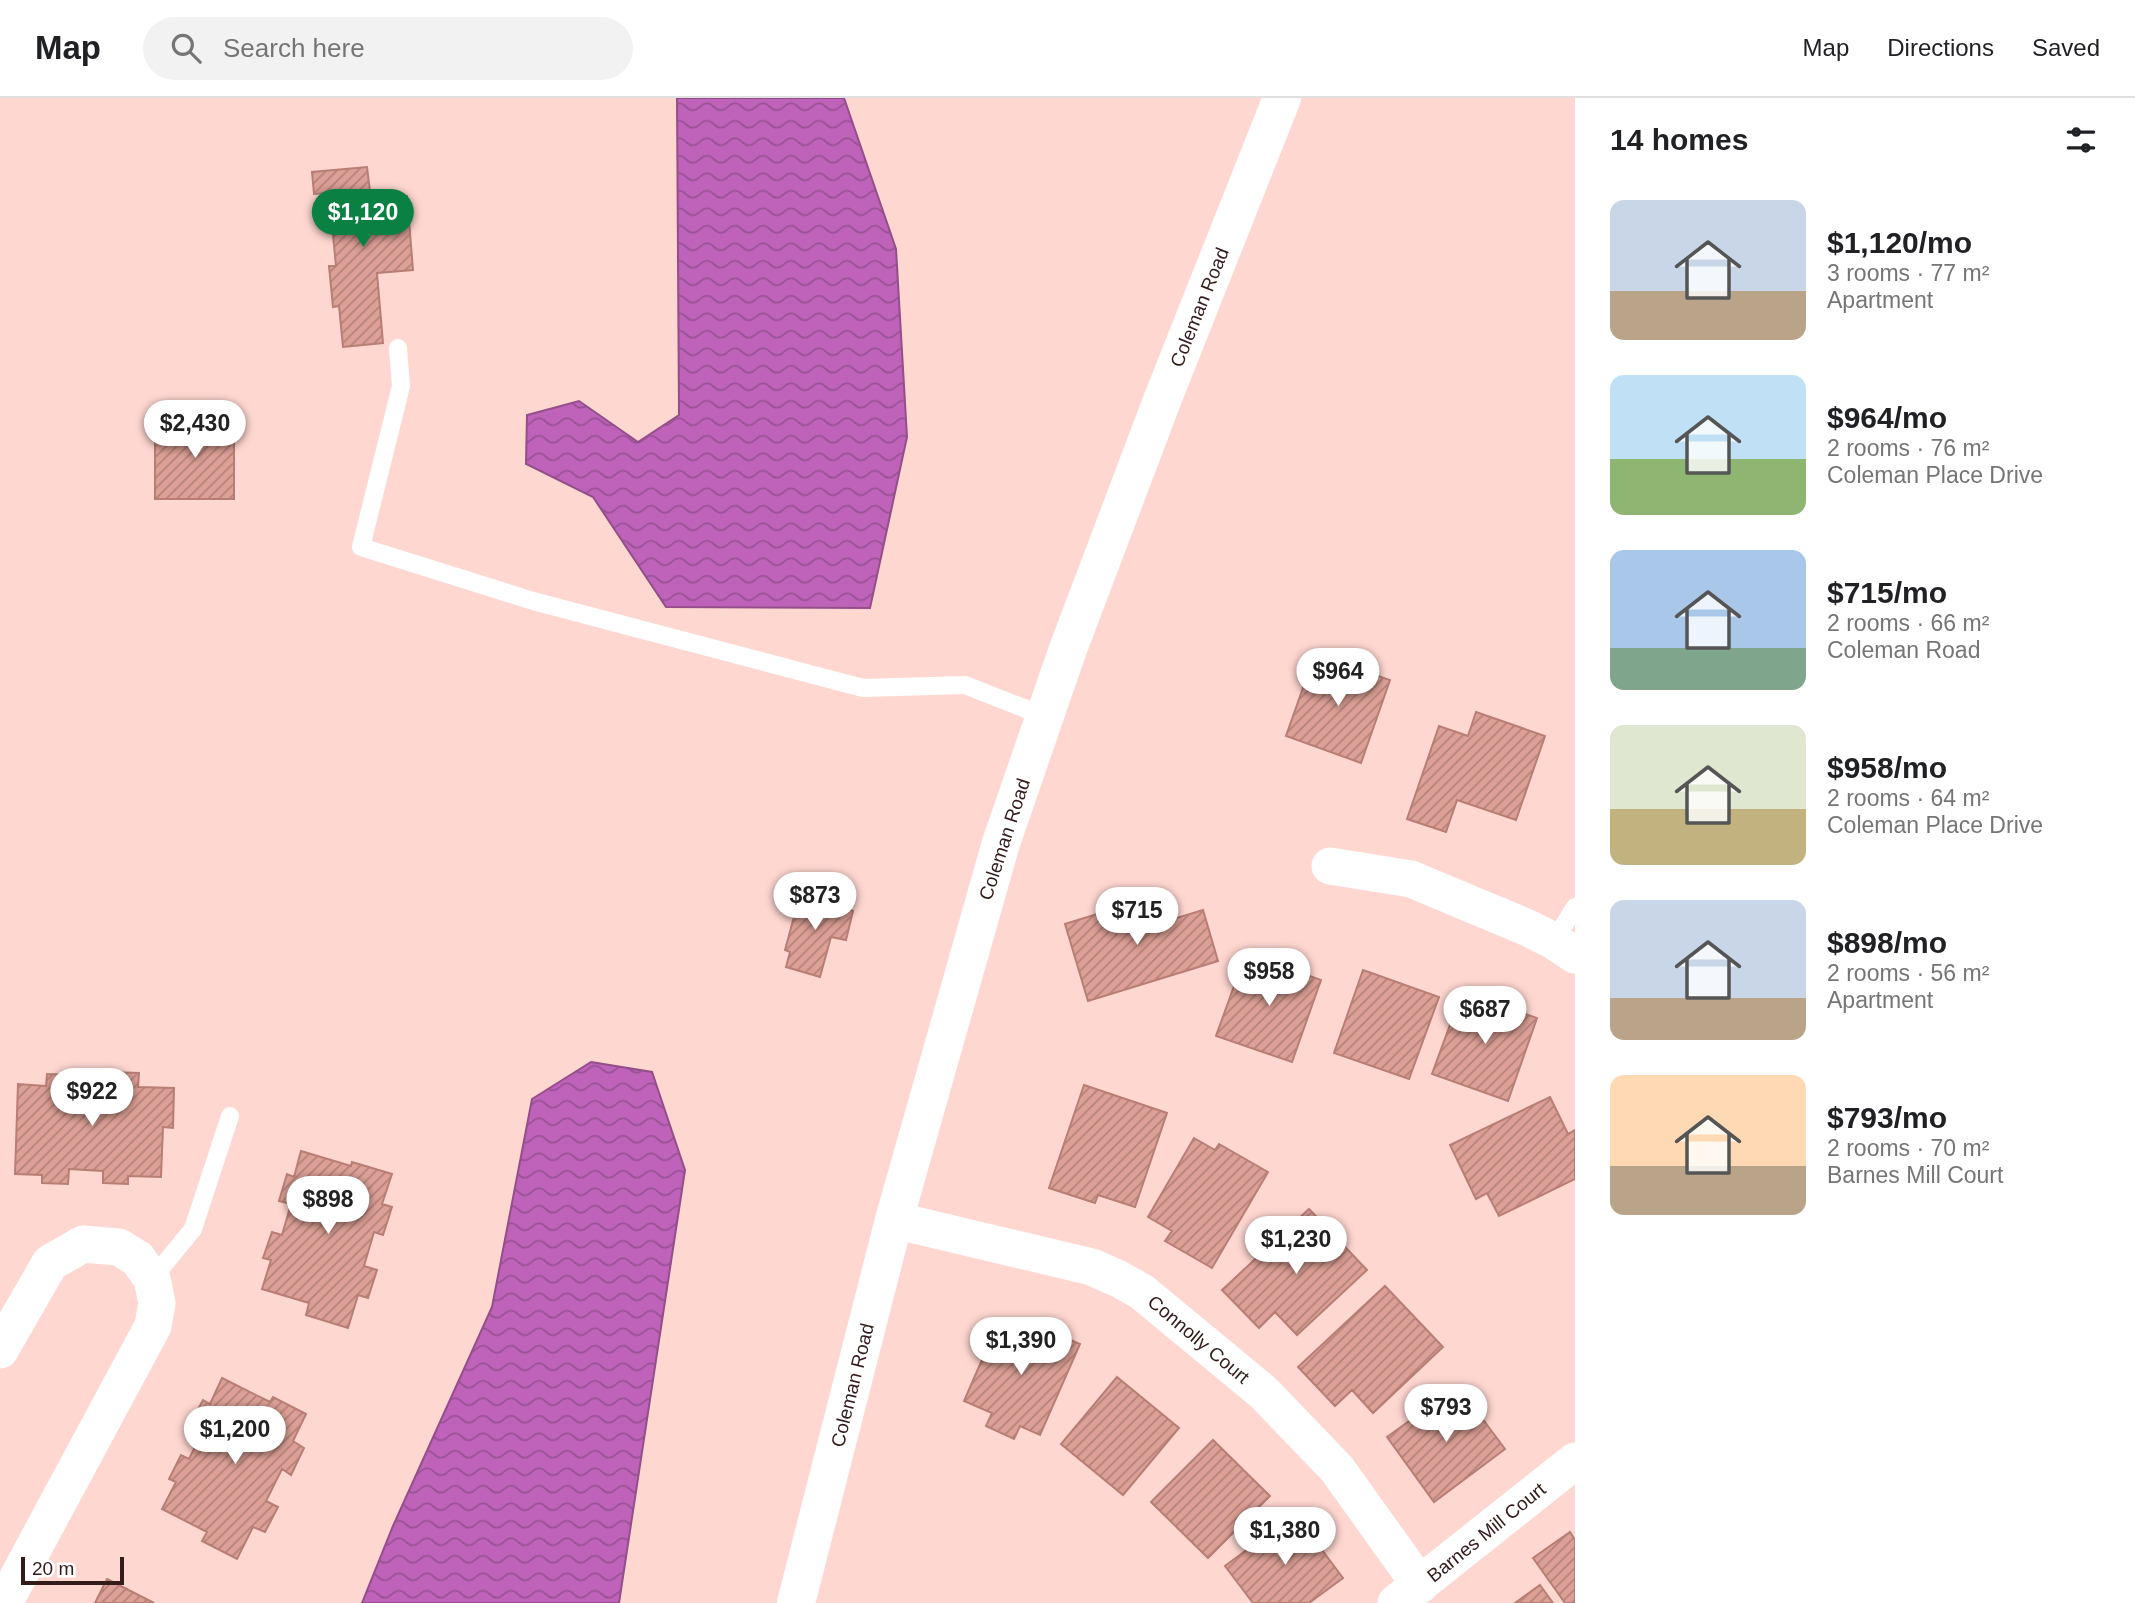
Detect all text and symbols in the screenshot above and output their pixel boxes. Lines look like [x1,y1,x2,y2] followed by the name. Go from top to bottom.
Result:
[143,17,633,80] search box
[35,29,101,66] text: Map
[167,29,205,67] icon: search
[223,33,365,63] text: Search here
[1803,34,1849,61] text: Map
[1887,34,1994,61] text: Directions
[2032,34,2100,61] text: Saved
[2062,121,2100,159] icon: filters
[1610,123,1748,156] text: 14 homes
[306,190,420,249] pin: $1,120
[328,199,398,225] text: $1,120
[1827,226,1972,259] text: $1,120/mo
[1666,228,1750,312] icon: home
[1166,244,1233,370] street label: Coleman Road
[1827,260,1989,286] text: 3 rooms · 77 m²
[1827,287,1933,313] text: Apartment
[138,400,252,460] pin: $2,430
[1827,401,1947,434] text: $964/mo
[1666,403,1750,487] icon: home
[160,410,230,436] text: $2,430
[1827,435,1989,461] text: 2 rooms · 76 m²
[1827,462,2043,488] text: Coleman Place Drive
[1827,576,1947,609] text: $715/mo
[1666,578,1750,662] icon: home
[1827,610,1989,636] text: 2 rooms · 66 m²
[1827,637,1980,663] text: Coleman Road
[1297,648,1379,708] pin: $964
[1312,658,1364,684] text: $964
[1827,751,1947,784] text: $958/mo
[1666,753,1750,837] icon: home
[975,776,1034,903] street label: Coleman Road
[1827,785,1989,811] text: 2 rooms · 64 m²
[1827,812,2043,838] text: Coleman Place Drive
[774,872,856,932] pin: $873
[789,882,841,908] text: $873
[1096,888,1178,947] pin: $715
[1111,897,1163,923] text: $715
[1827,926,1947,959] text: $898/mo
[1666,928,1750,1012] icon: home
[1228,948,1310,1008] pin: $958
[1243,958,1295,984] text: $958
[1827,960,1989,986] text: 2 rooms · 56 m²
[1444,986,1526,1046] pin: $687
[1827,987,1933,1013] text: Apartment
[1459,996,1511,1022] text: $687
[51,1068,133,1128] pin: $922
[66,1078,118,1104] text: $922
[1827,1101,1947,1134] text: $793/mo
[1666,1103,1750,1187] icon: home
[1827,1135,1989,1161] text: 2 rooms · 70 m²
[1827,1162,2003,1188] text: Barnes Mill Court
[287,1176,369,1236] pin: $898
[302,1186,354,1212] text: $898
[1239,1216,1353,1276] pin: $1,230
[1261,1226,1331,1252] text: $1,230
[1144,1291,1254,1388] street label: Connolly Court
[964,1318,1078,1377] pin: $1,390
[827,1321,878,1449] street label: Coleman Road
[986,1327,1056,1353] text: $1,390
[1405,1384,1487,1444] pin: $793
[1420,1394,1472,1420] text: $793
[178,1406,292,1466] pin: $1,200
[200,1416,270,1442] text: $1,200
[1423,1478,1550,1586] street label: Barnes Mill Court
[1228,1508,1342,1567] pin: $1,380
[1250,1517,1320,1543] text: $1,380
[21,1554,124,1586] scale bar
[32,1558,74,1579] text: 20 m

